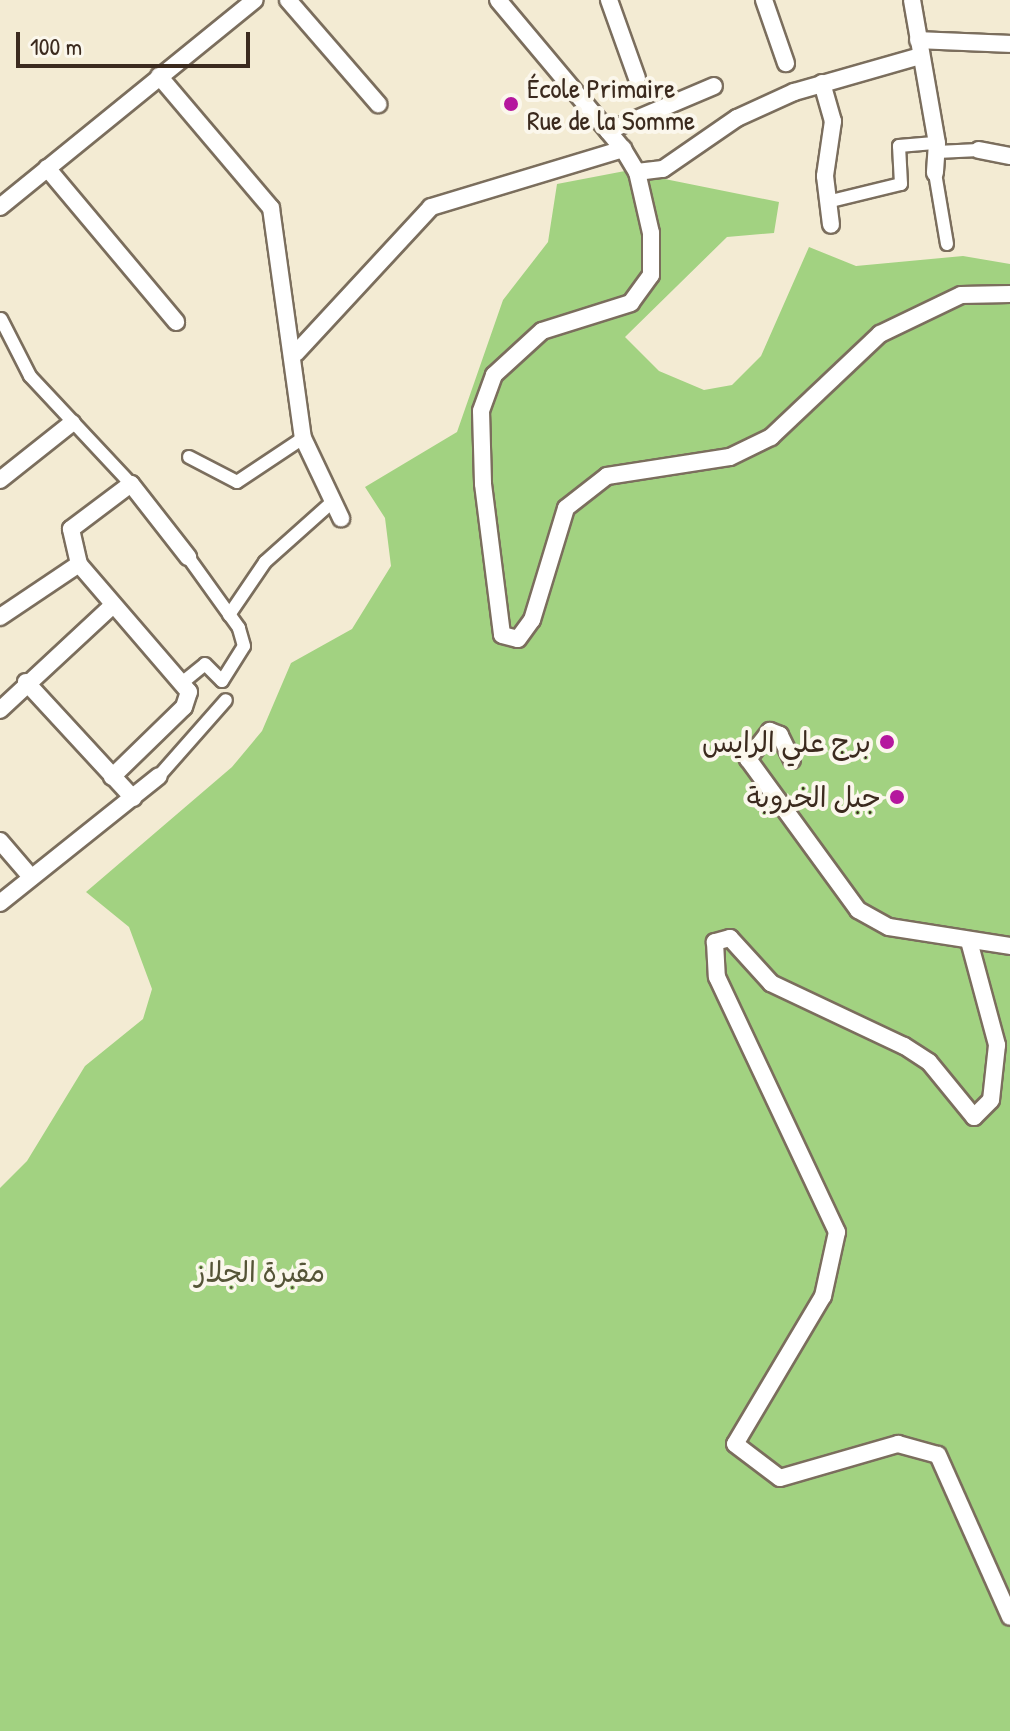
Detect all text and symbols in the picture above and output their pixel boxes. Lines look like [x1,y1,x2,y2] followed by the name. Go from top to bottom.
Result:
[20,16,254,66] scale bar
[30,30,82,62] text: 100 m
[527,71,695,137] place label: École Primaire Rue de la Somme
[502,95,520,113] marker: École Primaire Rue de la Somme
[702,725,871,759] place label: برج علي الرايس
[878,733,896,751] marker: برج علي الرايس
[747,780,881,814] place label: جبل الخروبة
[888,788,906,806] marker: جبل الخروبة
[195,1255,325,1289] park label: مقبرة الجلاز

